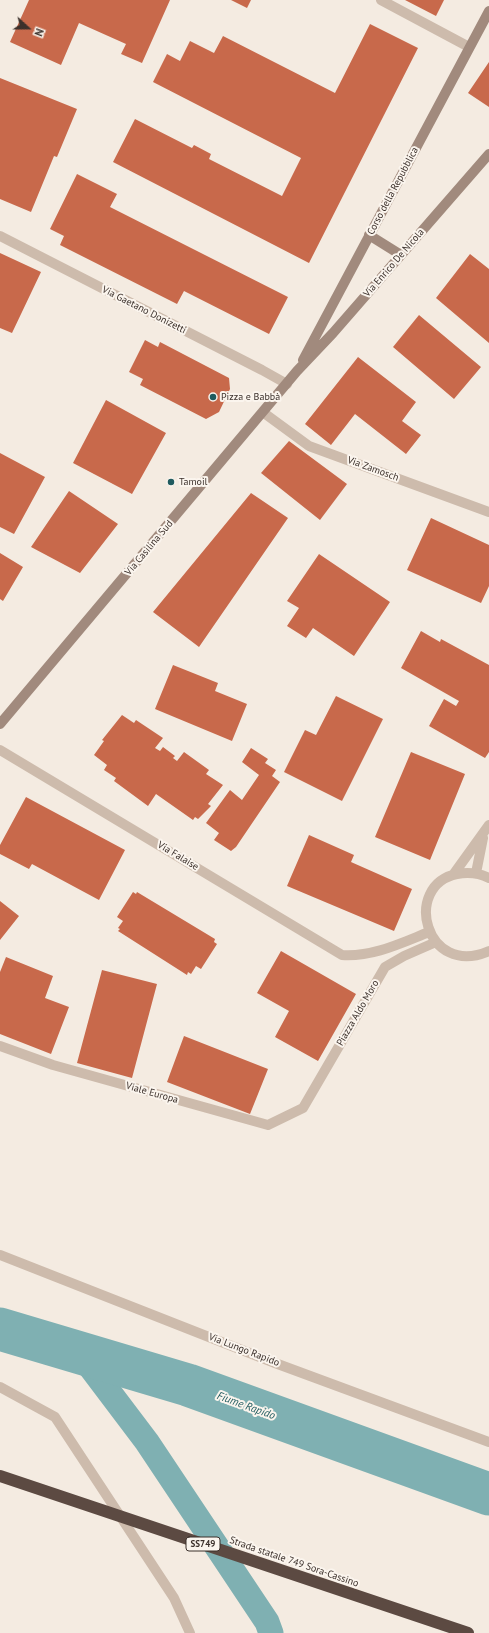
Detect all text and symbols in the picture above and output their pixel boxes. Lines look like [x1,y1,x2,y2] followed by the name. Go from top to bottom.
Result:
[8,8,48,48] north arrow
[31,26,47,38] text: N
[365,145,421,237] street label: Corso della Repubblica
[361,226,427,300] street label: Via Enrico De Nicola
[100,284,188,336] street label: Via Gaetano Donizetti
[221,391,280,403] place label: Pizza e Babbà
[208,392,218,402] marker: Pizza e Babbà
[346,454,400,484] street label: Via Zamosch
[179,476,208,488] place label: Tamoil
[166,477,176,487] marker: Tamoil
[122,518,176,578] street label: Via Casilina Sud
[155,839,201,873] street label: Via Falaise
[334,978,382,1048] street label: Piazza Aldo Moro
[124,1080,180,1106] street label: Viale Europa
[207,1331,281,1369] street label: Via Lungo Rapido
[215,1389,277,1423] water label: Fiume Rapido
[228,1534,360,1590] street label: Strada statale 749 Sora-Cassino
[186,1537,220,1551] road number: SS749

